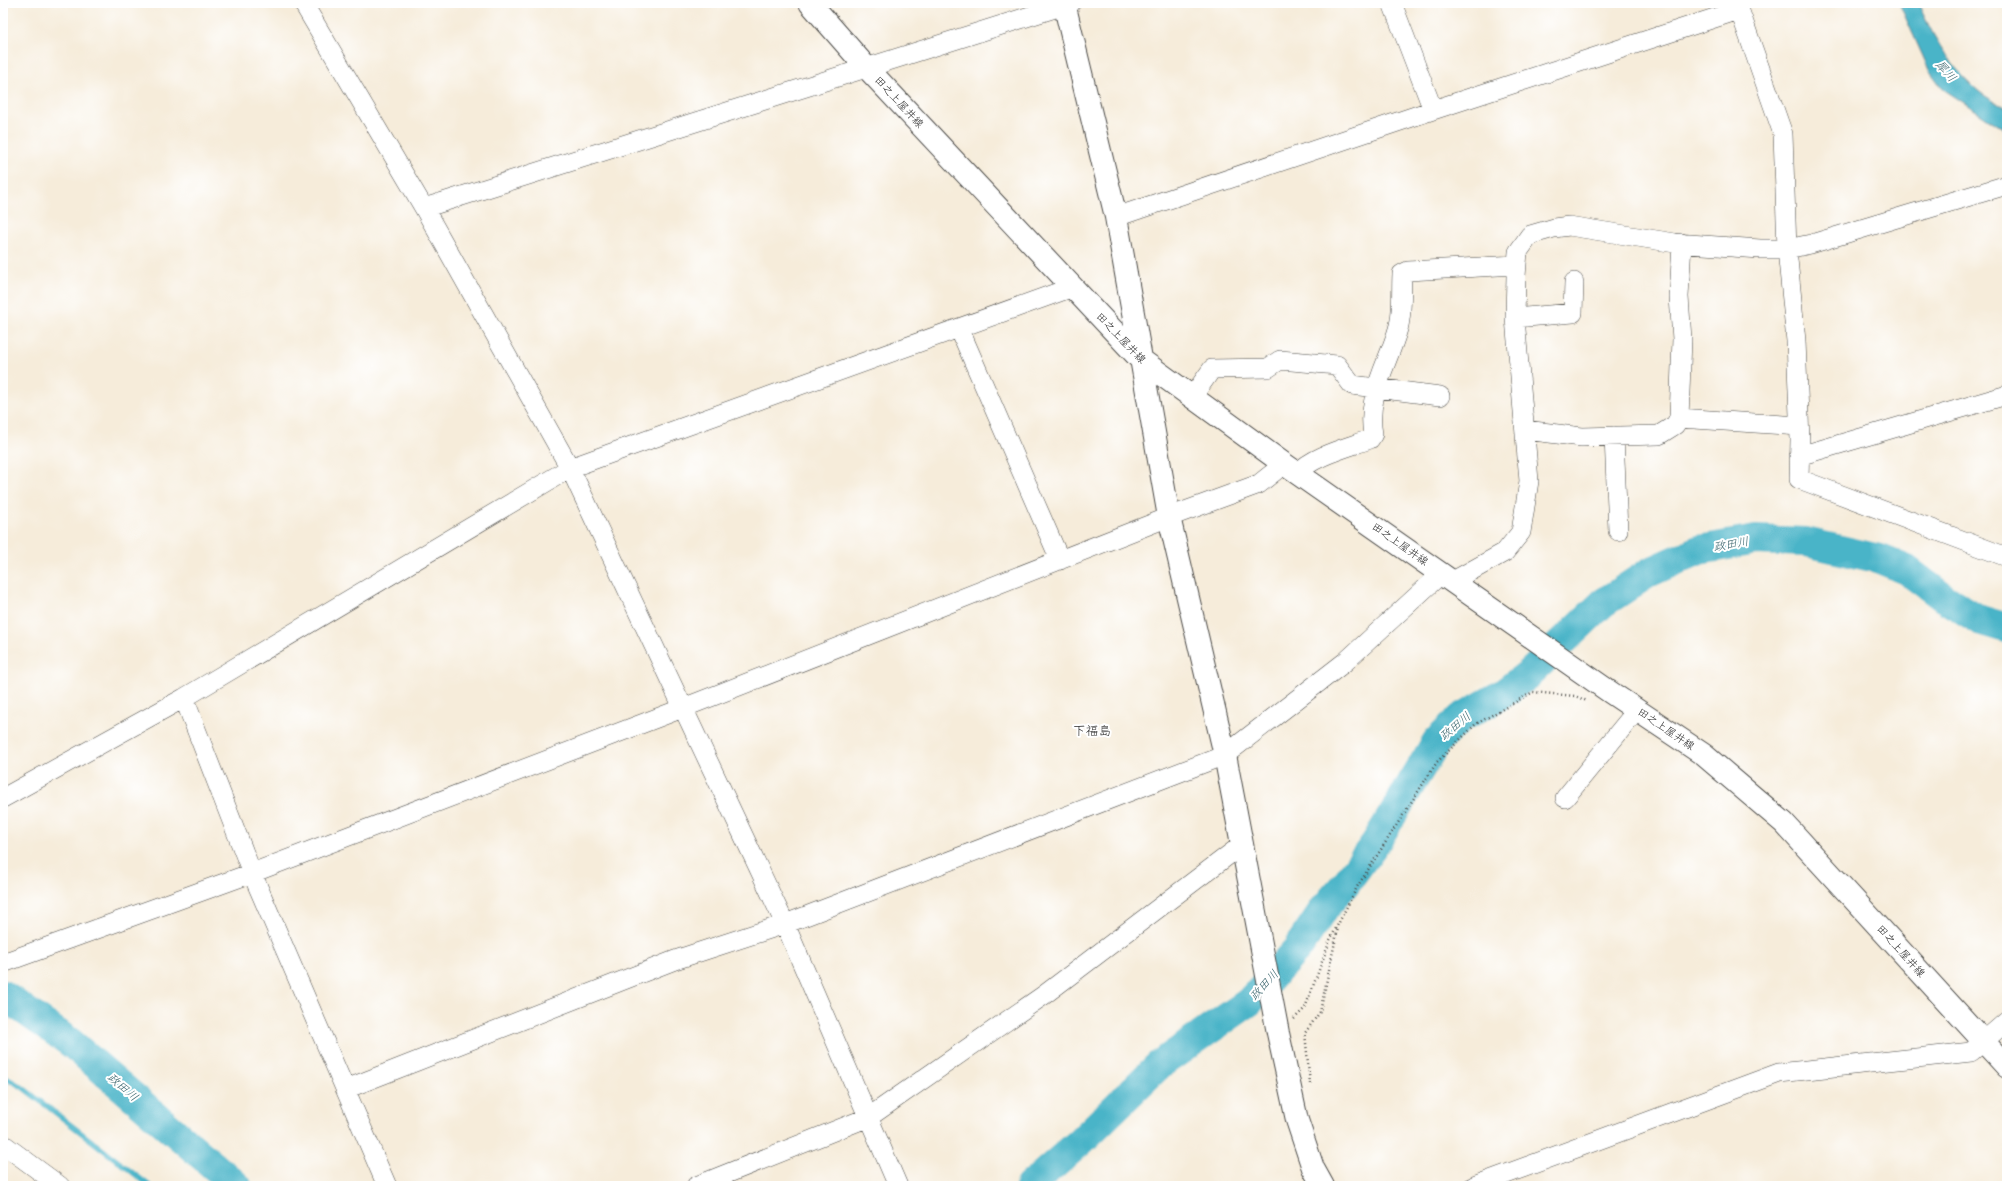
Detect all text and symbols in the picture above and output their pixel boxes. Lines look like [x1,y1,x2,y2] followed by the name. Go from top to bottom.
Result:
[1933,57,1959,85] water label: 犀川
[872,73,926,131] street label: 田之上屋井線
[1093,310,1149,366] street label: 田之上屋井線
[1369,520,1431,568] street label: 田之上屋井線
[1712,534,1750,554] water label: 政田川
[1635,705,1697,753] street label: 田之上屋井線
[1437,709,1473,743] water label: 政田川
[1072,723,1112,738] district label: 下福島
[1874,922,1928,980] street label: 田之上屋井線
[1247,967,1281,1003] water label: 政田川
[105,1070,141,1104] water label: 政田川

